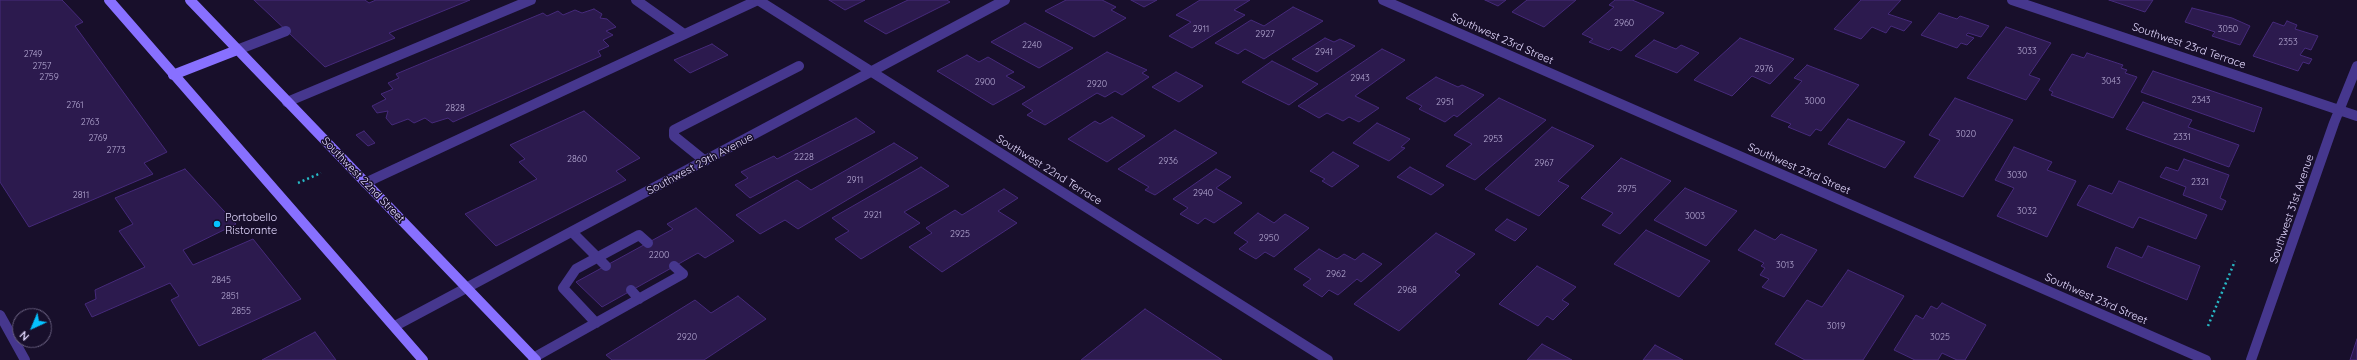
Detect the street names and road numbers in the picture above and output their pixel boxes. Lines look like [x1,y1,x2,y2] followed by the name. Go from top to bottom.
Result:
[1449,10,1555,68] street label: Southwest 23rd Street
[2130,20,2248,72] street label: Southwest 23rd Terrace
[645,130,755,198] street label: Southwest 29th Avenue
[994,132,1104,208] street label: Southwest 22nd Terrace
[319,135,407,225] street label: Southwest 22nd Street
[1746,140,1852,198] street label: Southwest 23rd Street
[2267,153,2317,265] street label: Southwest 31st Avenue
[2043,270,2149,328] street label: Southwest 23rd Street

